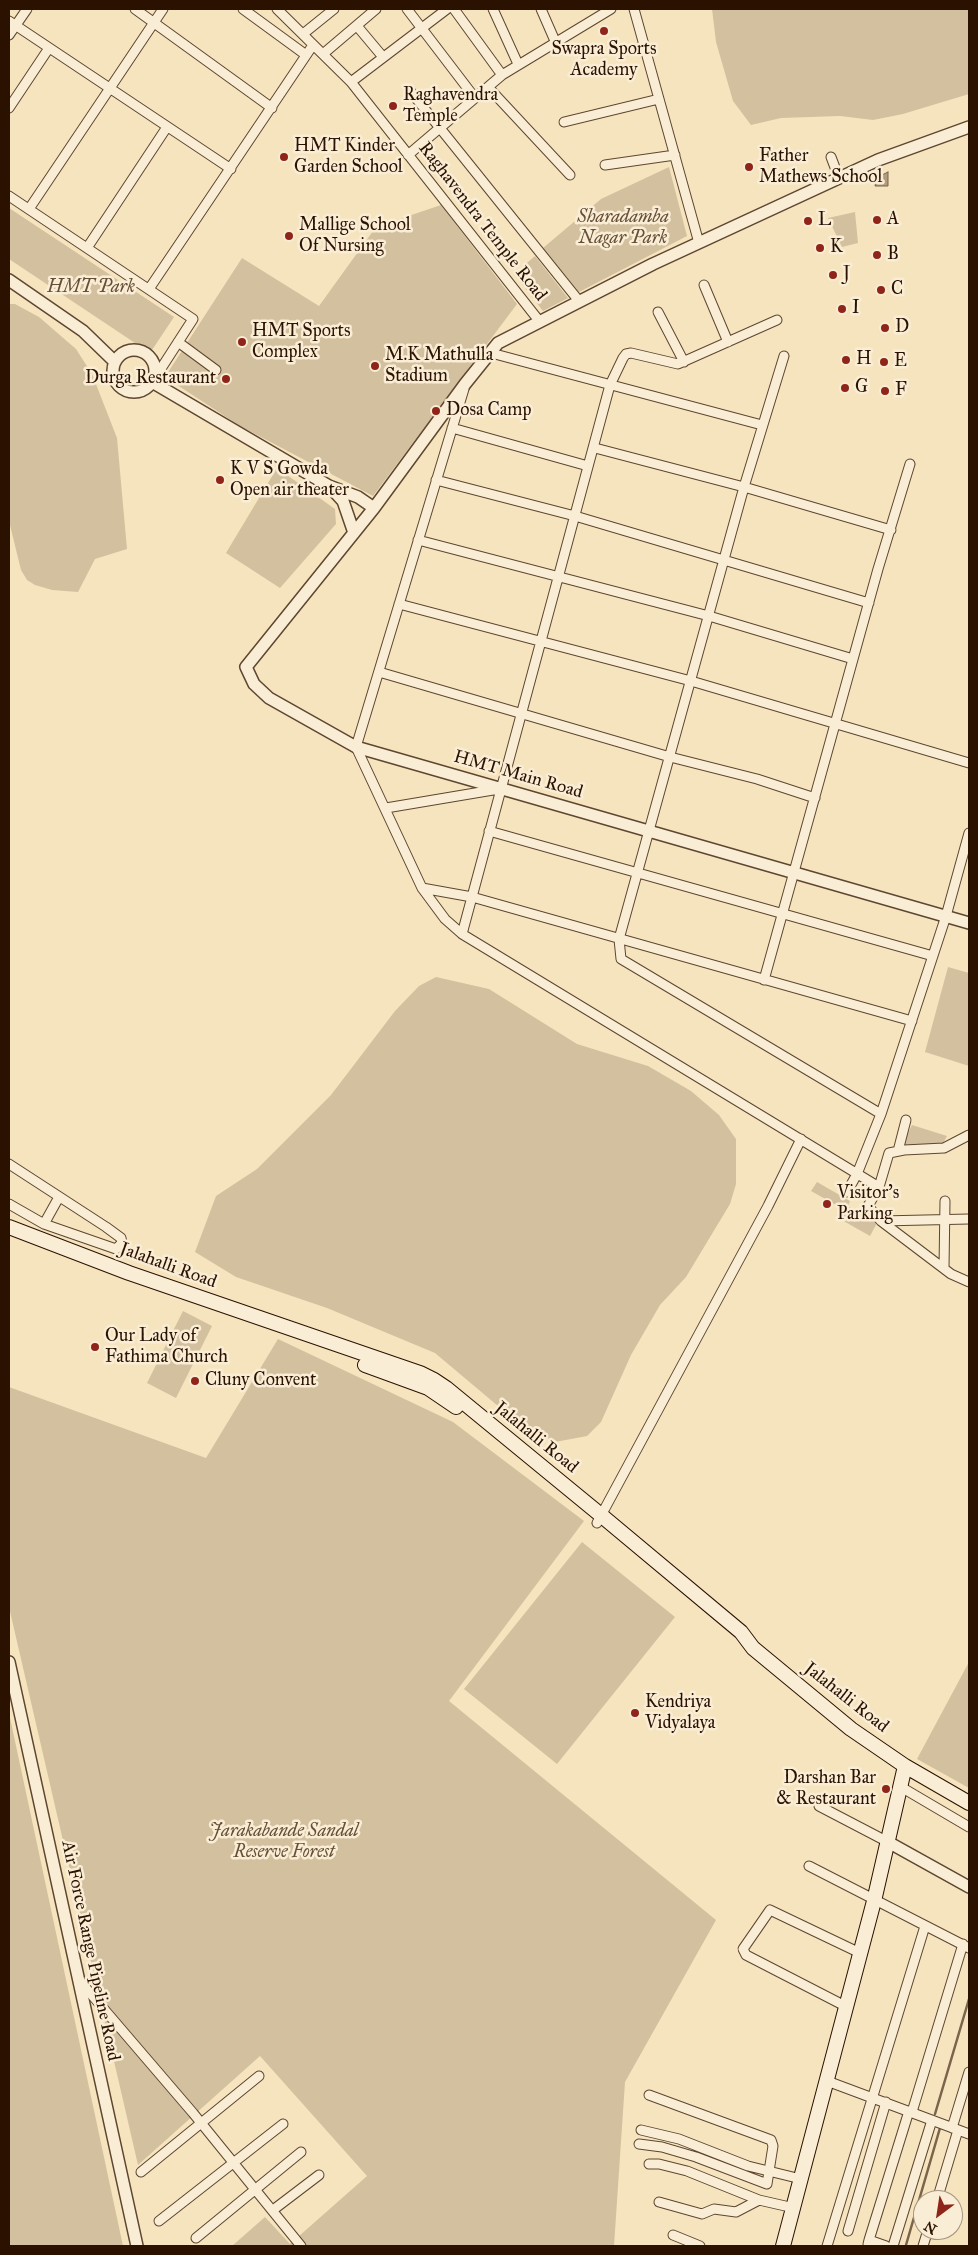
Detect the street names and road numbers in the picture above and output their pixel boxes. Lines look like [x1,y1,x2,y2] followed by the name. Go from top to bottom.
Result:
[413,138,551,306] street label: Raghavendra Temple Road
[451,746,585,804] street label: HMT Main Road
[117,1239,219,1293] street label: Jalahalli Road
[490,1398,582,1478] street label: Jalahalli Road
[799,1658,893,1738] street label: Jalahalli Road
[56,1839,124,2063] street label: Air Force Range Pipeline Road

